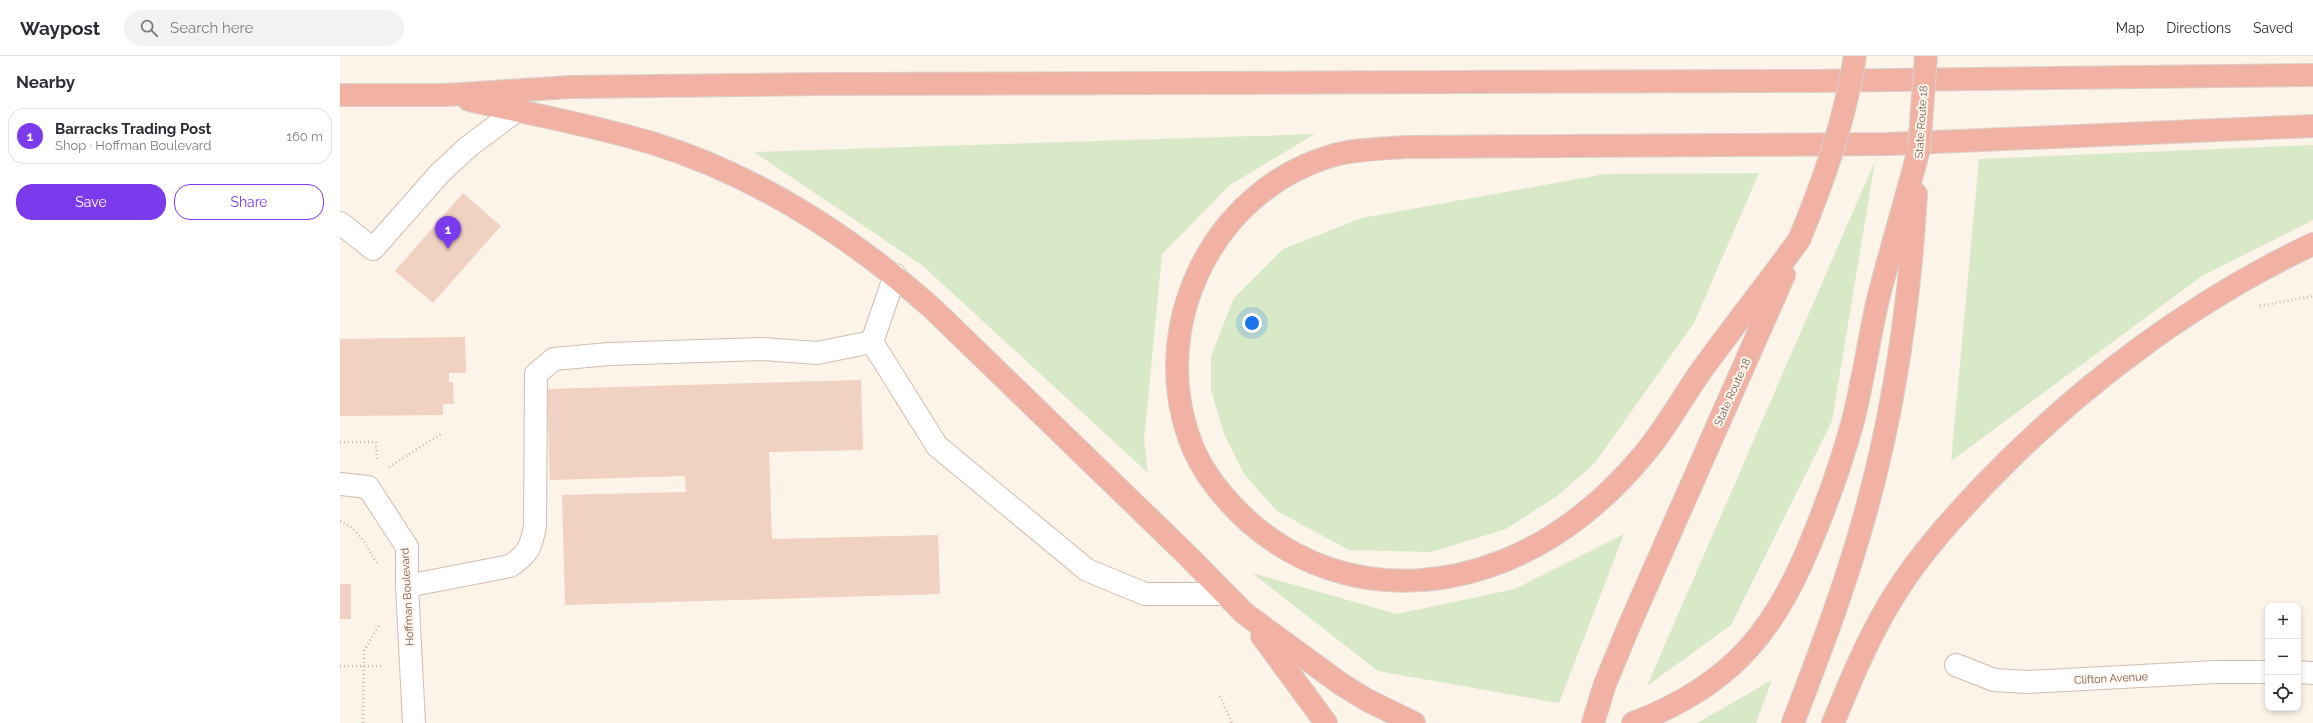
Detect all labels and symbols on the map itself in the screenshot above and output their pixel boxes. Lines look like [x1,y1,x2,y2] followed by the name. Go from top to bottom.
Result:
[1912,85,1931,159] street label: State Route 18
[435,216,461,249] pin: 1
[1242,313,1262,333] your location
[1712,356,1753,428] street label: State Route 18
[398,547,417,646] street label: Hoffman Boulevard
[2074,670,2149,687] street label: Clifton Avenue

